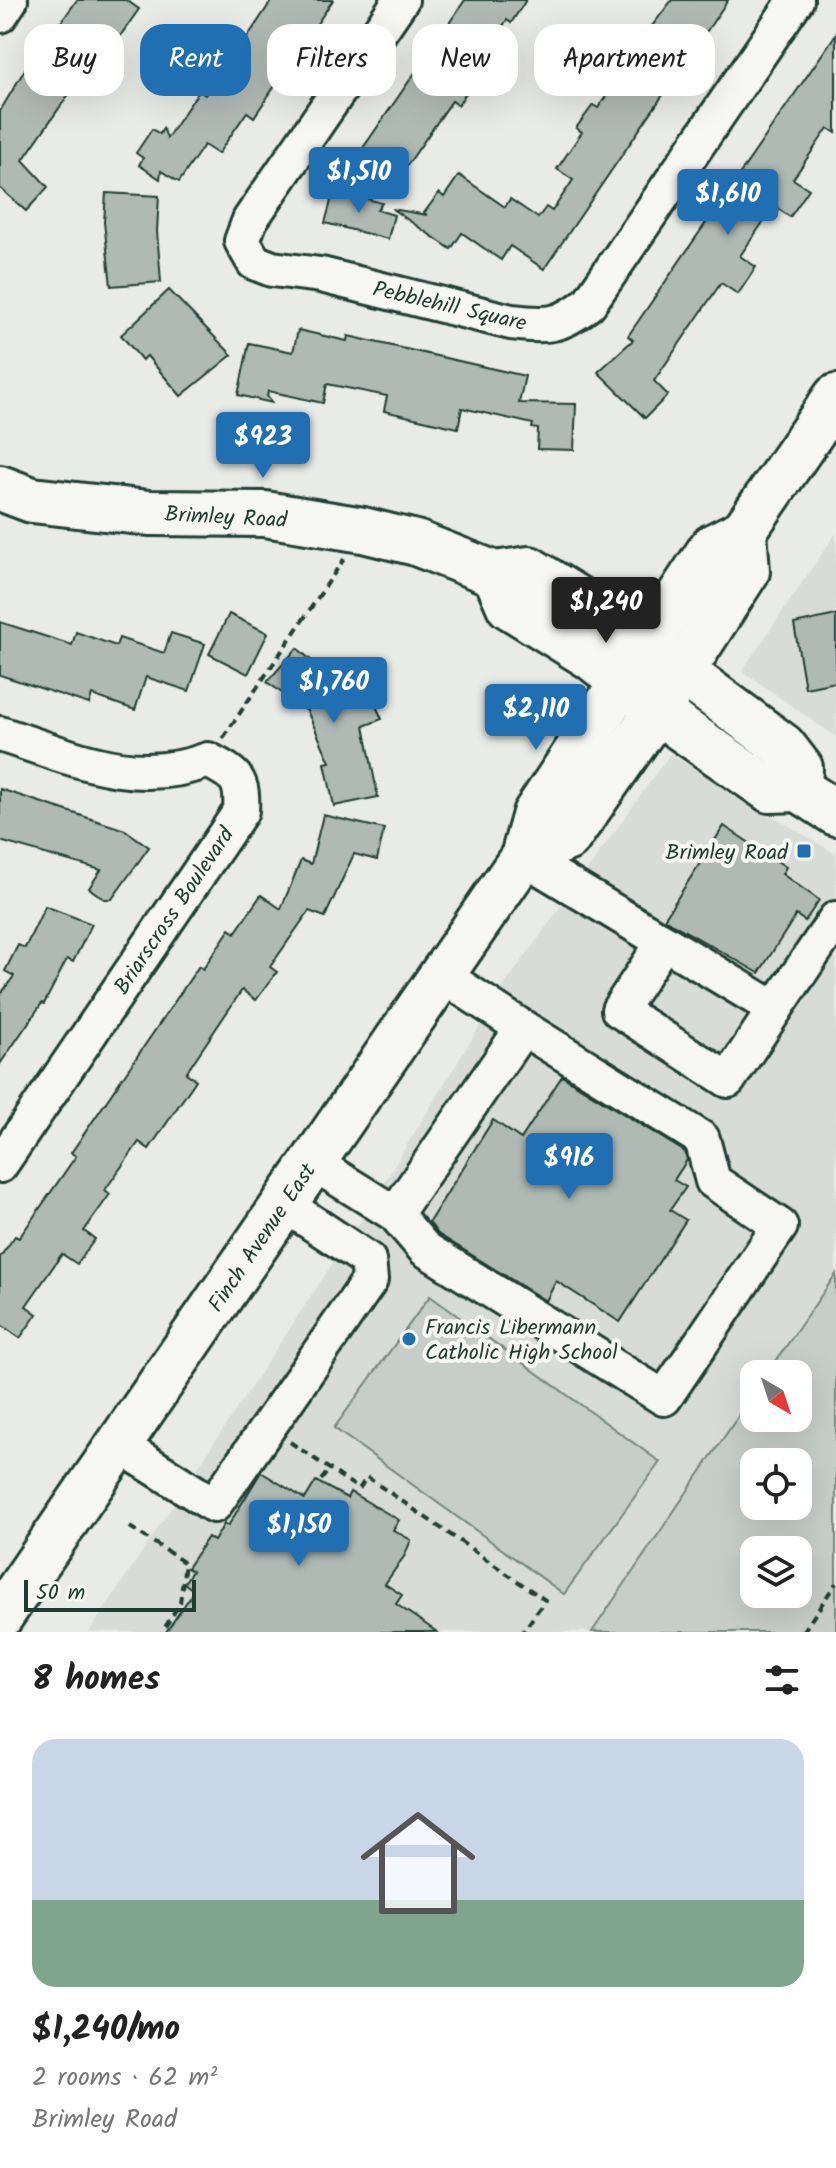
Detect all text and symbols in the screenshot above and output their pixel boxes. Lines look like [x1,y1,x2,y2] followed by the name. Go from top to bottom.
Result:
[24,24,124,96] chip: Buy
[140,24,251,96] chip: Rent
[267,24,396,96] chip: Filters
[412,24,518,96] chip: New
[534,24,715,96] chip: Apartment
[294,147,424,215] pin: $1,510
[327,152,391,194] text: $1,510
[663,169,793,237] pin: $1,610
[695,174,761,216] text: $1,610
[369,273,530,342] street label: Pebblehill Square
[216,412,310,480] pin: $923
[234,417,292,459] text: $923
[164,498,289,539] street label: Brimley Road
[541,577,671,645] pin: $1,240
[570,582,642,624] text: $1,240
[269,657,399,725] pin: $1,760
[299,662,369,704] text: $1,760
[471,684,601,752] pin: $2,110
[503,689,569,731] text: $2,110
[106,820,245,1002] street label: Briarscross Boulevard
[665,836,789,871] place label: Brimley Road
[795,842,813,860] marker: Brimley Road
[522,1133,616,1201] pin: $916
[544,1138,594,1180] text: $916
[200,1156,326,1320] street label: Finch Avenue East
[425,1311,618,1371] place label: Francis Libermann Catholic High School
[400,1330,418,1348] marker: Francis Libermann Catholic High School
[740,1360,812,1432] north arrow
[740,1360,812,1608] map controls
[740,1448,812,1520] button: locate
[234,1500,364,1568] pin: $1,150
[267,1505,331,1547] text: $1,150
[740,1536,812,1608] button: layers
[24,1576,196,1612] scale bar
[36,1576,85,1611] text: 50 m
[32,1653,160,1707] text: 8 homes
[760,1658,804,1702] icon: filters
[346,1791,490,1935] icon: home
[32,2003,180,2057] text: $1,240/mo
[32,2057,217,2099] text: 2 rooms · 62 m²
[32,2099,177,2141] text: Brimley Road

